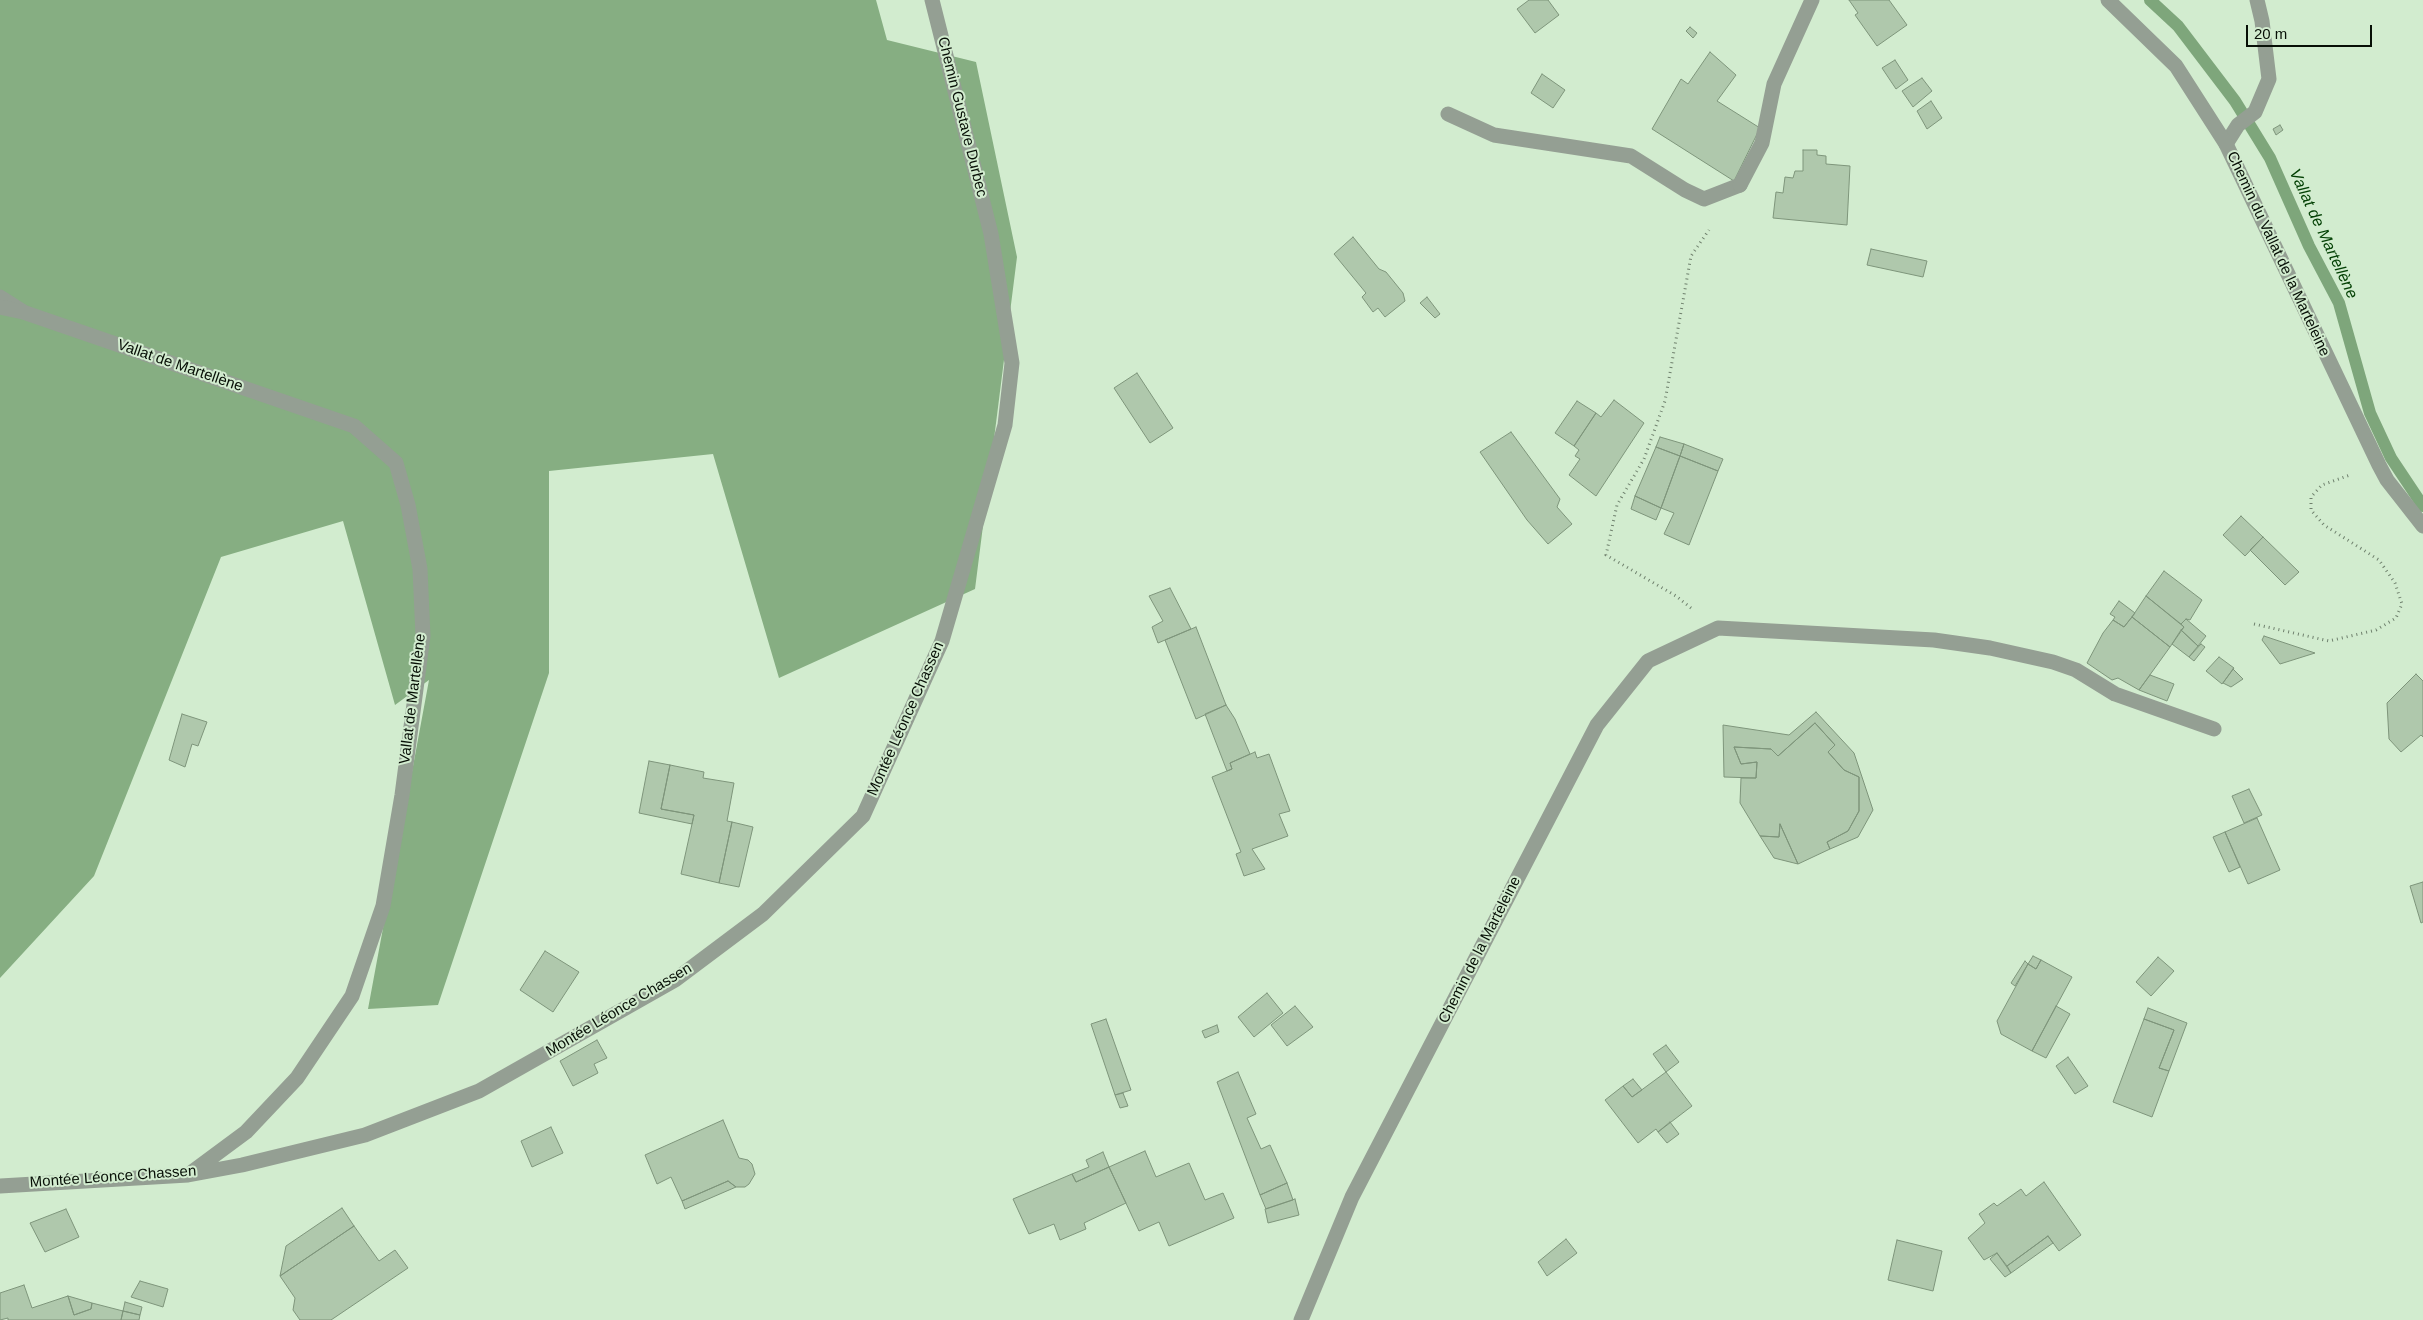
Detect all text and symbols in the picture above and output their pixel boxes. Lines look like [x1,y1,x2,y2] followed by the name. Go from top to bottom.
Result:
[2248,15,2374,47] scale bar
[2254,25,2287,42] text: 20 m
[933,35,991,199] street label: Chemin Gustave Durbec
[2223,149,2333,359] street label: Chemin du Vallat de la Marteleine
[2285,166,2361,302] water label: Vallat de Martellène
[115,336,245,396] street label: Vallat de Martellène
[396,633,430,765] street label: Vallat de Martellène
[864,639,948,799] street label: Montée Léonce Chassen
[1435,873,1525,1027] street label: Chemin de la Marteleine
[543,959,695,1061] street label: Montée Léonce Chassen
[29,1162,197,1192] street label: Montée Léonce Chassen

